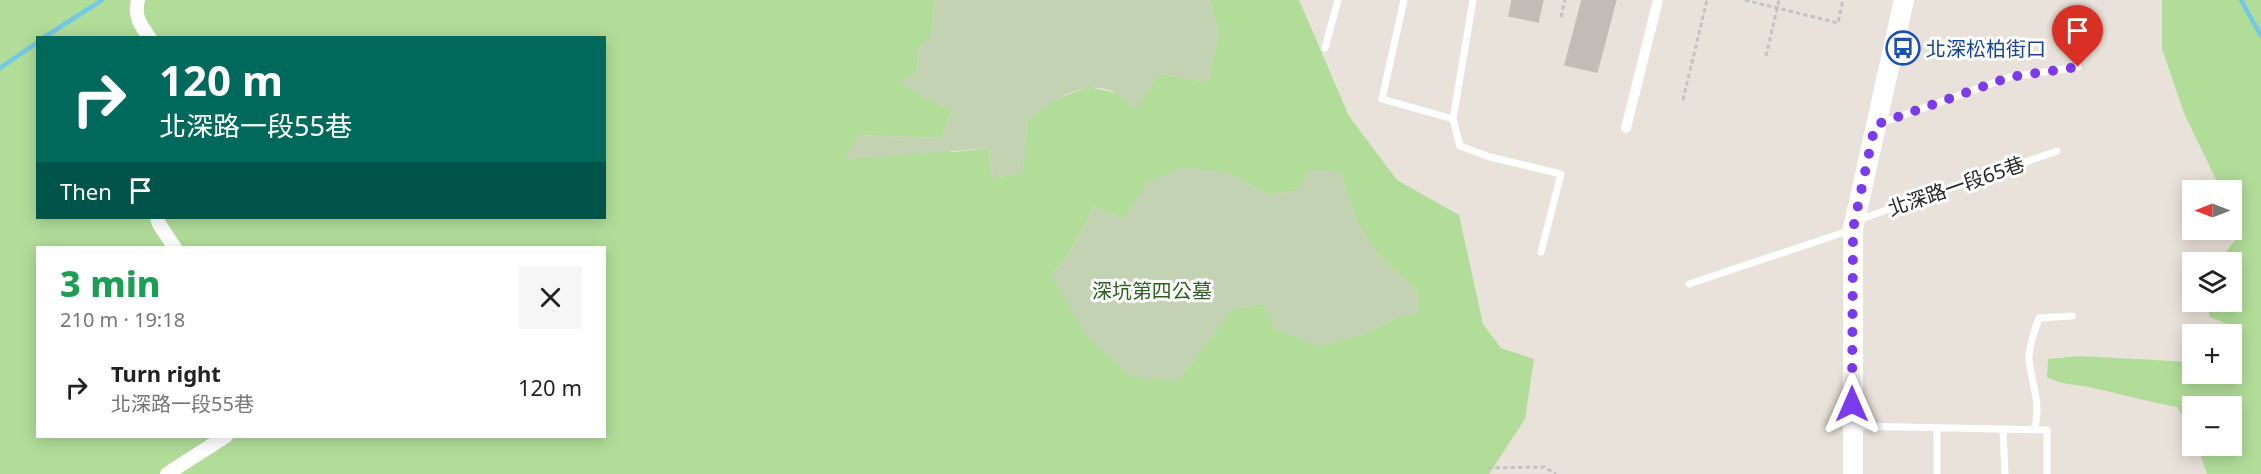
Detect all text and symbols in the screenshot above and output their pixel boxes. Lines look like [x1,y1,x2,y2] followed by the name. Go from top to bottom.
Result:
[2052,5,2103,67] pin
[2061,14,2094,47] icon: arrive
[1885,30,1921,66] bus stop icon: 北深松柏街口
[1926,35,2046,62] place label: 北深松柏街口
[159,51,283,108] text: 120 m
[60,60,138,138] icon: right
[159,107,352,144] text: 北深路一段55巷
[1884,150,2028,222] street label: 北深路一段65巷
[124,174,157,207] icon: arrive
[60,176,112,206] text: Then
[2182,180,2242,240] north arrow
[2182,180,2242,456] map controls
[2182,252,2242,312] button: layers
[60,259,161,308] text: 3 min
[519,266,582,329] button: close
[1092,277,1212,304] park label: 深坑第四公墓
[60,306,185,333] text: 210 m · 19:18
[2182,324,2242,384] button: +
[111,358,221,388] text: Turn right
[60,371,93,404] icon: right
[518,372,582,402] text: 120 m
[1820,372,1884,436] position arrow
[111,390,254,417] text: 北深路一段55巷
[2182,396,2242,456] button: −

